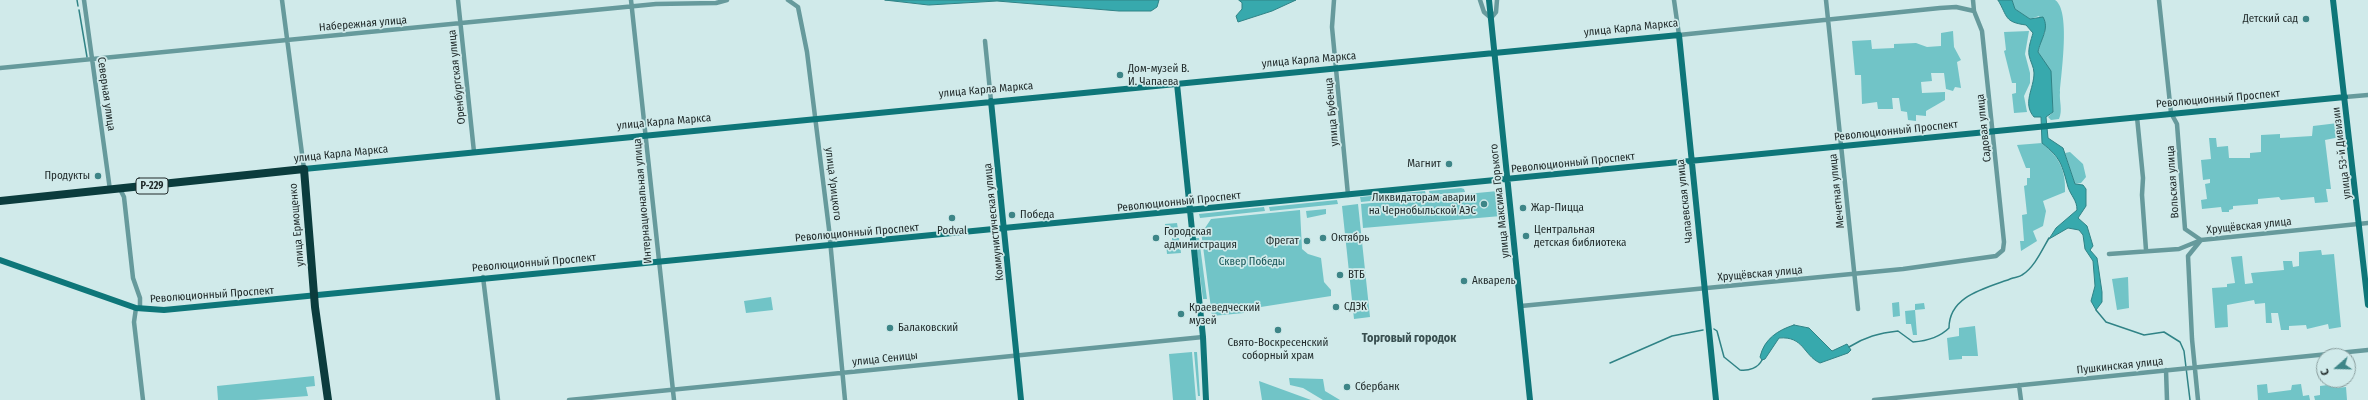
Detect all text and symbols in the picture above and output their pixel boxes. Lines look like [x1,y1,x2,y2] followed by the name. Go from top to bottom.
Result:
[2243,12,2298,26] place label: Детский сад
[318,14,408,34] street label: Набережная улица
[2301,14,2311,24] marker: Детский сад
[1583,16,1679,40] street label: улица Карла Маркса
[445,29,469,125] street label: Оренбургская улица
[1261,49,1357,71] street label: улица Карла Маркса
[94,56,118,132] street label: Северная улица
[1128,62,1189,88] place label: Дом-музей В. И. Чапаева
[1115,70,1125,80] marker: Дом-музей В. И. Чапаева
[1322,77,1342,147] street label: улица Бубенца
[938,79,1034,101] street label: улица Карла Маркса
[2155,87,2281,111] street label: Революционный Проспект
[1974,93,1994,163] street label: Садовая улица
[2330,106,2354,200] street label: улица 53-й Дивизии
[616,111,712,133] street label: улица Карла Маркса
[1833,118,1959,144] street label: Революционный Проспект
[631,138,655,264] street label: Интернациональная улица
[293,142,389,166] street label: улица Карла Маркса
[1487,143,1513,259] street label: улица Максима Горького
[2164,145,2182,219] street label: Вольская улица
[822,147,844,221] street label: улица Урицкого
[1510,150,1636,176] street label: Революционный Проспект
[1827,153,1847,229] street label: Мечетная улица
[1407,157,1441,171] place label: Магнит
[1674,158,1696,244] street label: Чапаевская улица
[1444,159,1454,169] marker: Магнит
[981,163,1007,281] street label: Коммунистическая улица
[44,169,90,183] place label: Продукты
[93,171,103,181] marker: Продукты
[136,178,168,194] road number: Р-229
[287,183,307,267] street label: улица Ермощенко
[1116,189,1242,215] street label: Революционный Проспект
[1369,191,1476,217] place label: Ликвидаторам аварии на Чернобыльской АЭС
[1479,199,1489,209] marker: Ликвидаторам аварии на Чернобыльской АЭС
[1531,201,1584,215] place label: Жар-Пицца
[1518,203,1528,213] marker: Жар-Пицца
[1020,208,1054,222] place label: Победа
[1007,210,1017,220] marker: Победа
[947,213,957,223] marker: Podval
[2206,215,2292,237] street label: Хрущёвская улица
[794,221,920,245] street label: Революционный Проспект
[1534,223,1626,249] place label: Центральная детская библиотека
[937,224,967,238] place label: Podval
[1164,225,1237,251] place label: Городская администрация
[1331,231,1369,245] place label: Октябрь
[1521,231,1531,241] marker: Центральная детская библиотека
[1151,233,1161,243] marker: Городская администрация
[1318,233,1328,243] marker: Октябрь
[1266,234,1299,248] place label: Фрегат
[1302,236,1312,246] marker: Фрегат
[471,251,597,275] street label: Революционный Проспект
[1219,255,1285,269] park label: Сквер Победы
[1717,264,1803,284] street label: Хрущёвская улица
[1348,268,1365,282] place label: ВТБ
[1335,270,1345,280] marker: ВТБ
[1472,274,1516,288] place label: Акварель
[1459,276,1469,286] marker: Акварель
[149,284,275,306] street label: Революционный Проспект
[1344,300,1367,314] place label: СДЭК
[1189,301,1260,327] place label: Краеведческий музей
[1331,302,1341,312] marker: СДЭК
[1176,309,1186,319] marker: Краеведческий музей
[898,321,958,335] place label: Балаковский
[885,323,895,333] marker: Балаковский
[1273,325,1283,335] marker: Свято-Воскресенский соборный храм
[1362,332,1456,346] district label: Торговый городок
[1228,336,1328,362] place label: Свято-Воскресенский соборный храм
[2316,348,2356,388] north arrow
[852,349,918,369] street label: улица Сеницы
[2076,355,2164,377] street label: Пушкинская улица
[2318,367,2332,377] text: С
[1355,380,1399,394] place label: Сбербанк
[1342,382,1352,392] marker: Сбербанк

